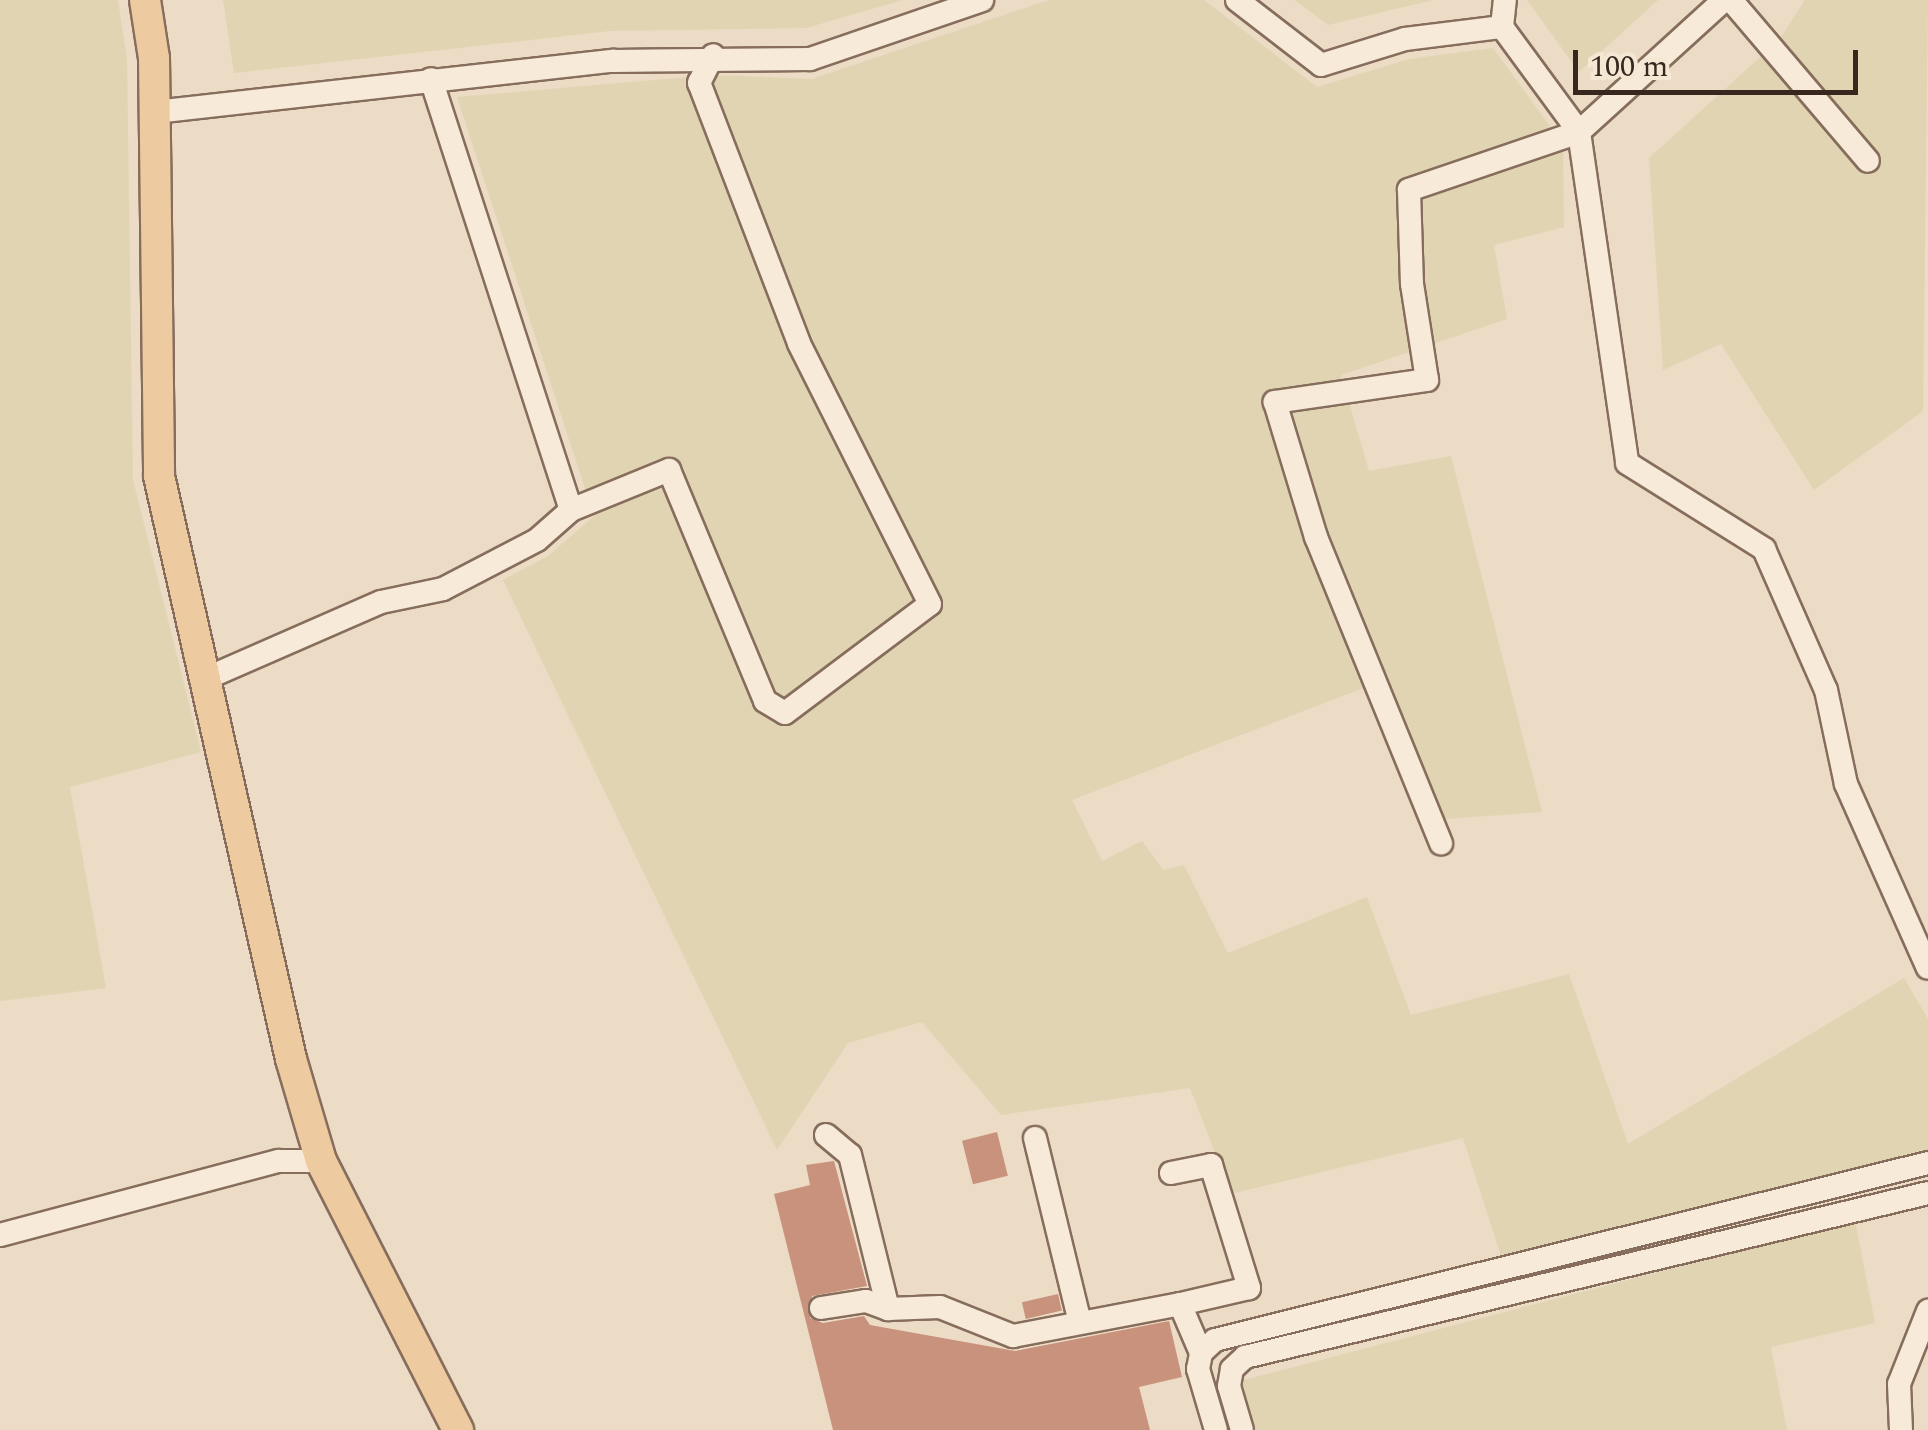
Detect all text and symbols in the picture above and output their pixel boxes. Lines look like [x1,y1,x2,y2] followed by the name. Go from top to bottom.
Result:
[1578,30,1863,92] scale bar
[1590,44,1668,90] text: 100 m

